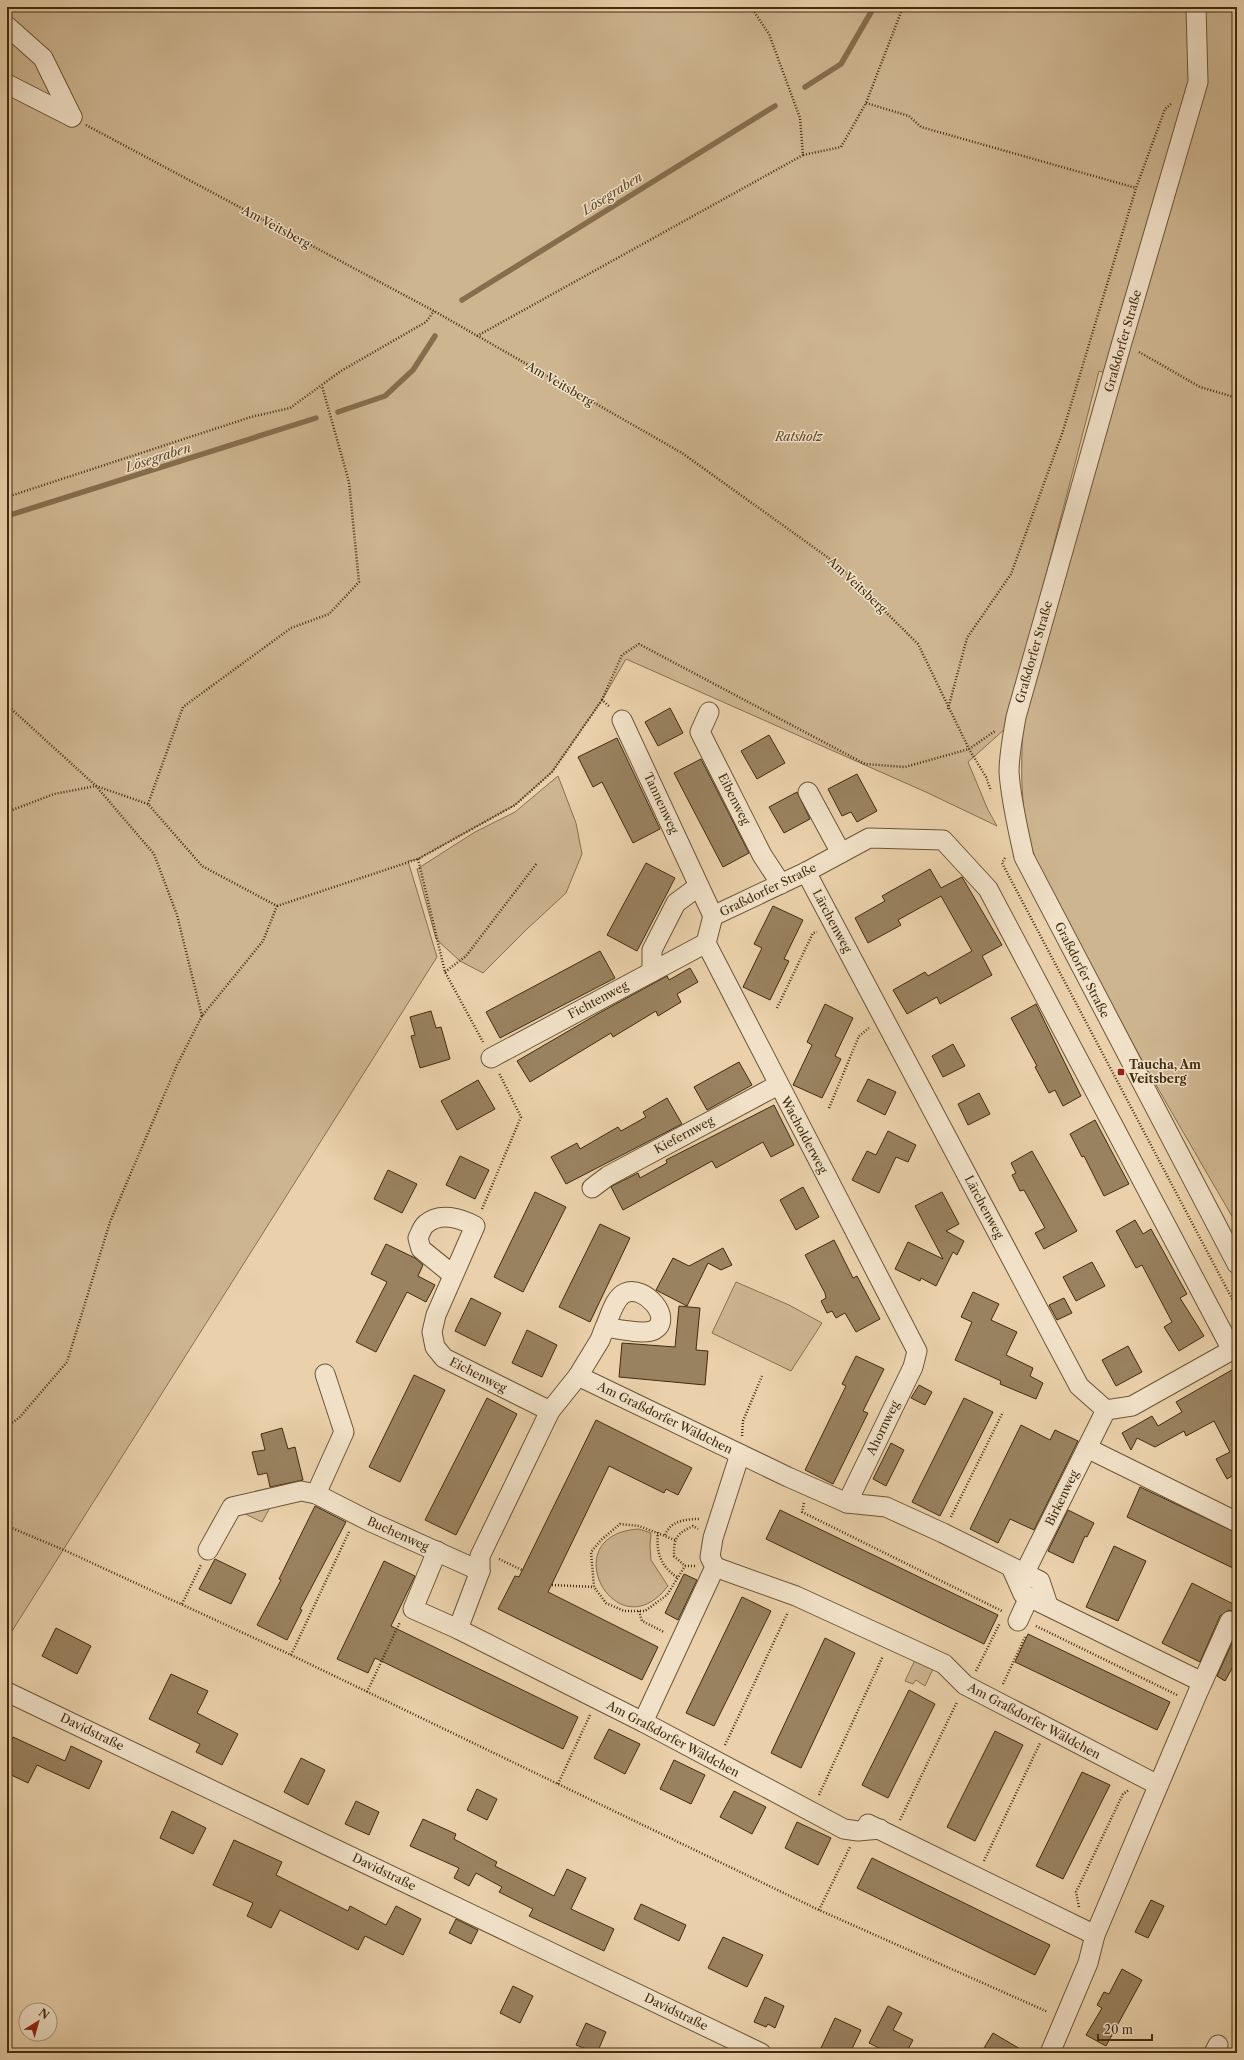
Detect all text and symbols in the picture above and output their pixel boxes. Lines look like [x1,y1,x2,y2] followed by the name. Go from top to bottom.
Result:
[578,168,645,218] water label: Lösegraben
[238,202,314,251] street label: Am Veitsberg
[1101,288,1144,394] street label: Graßdorfer Straße
[523,358,597,409] street label: Am Veitsberg
[774,429,823,444] park label: Ratsholz
[122,439,193,475] water label: Lösegraben
[824,553,891,616] street label: Am Veitsberg
[1012,599,1055,705] street label: Graßdorfer Straße
[641,770,682,836] street label: Tannenweg
[715,771,754,828] street label: Eibenweg
[717,860,819,919] street label: Graßdorfer Straße
[810,887,856,956] street label: Lärchenweg
[1052,919,1113,1021] street label: Graßdorfer Straße
[565,977,631,1022] street label: Fichtenweg
[1128,1057,1201,1086] place label: Taucha, Am Veitsberg
[1116,1067,1126,1077] marker: Taucha, Am Veitsberg
[777,1093,831,1176] street label: Wacholderweg
[651,1112,717,1157] street label: Kiefernweg
[962,1173,1008,1242] street label: Lärchenweg
[447,1354,510,1396] street label: Eichenweg
[594,1378,736,1457] street label: Am Graßdorfer Wäldchen
[863,1398,902,1458] street label: Ahornweg
[1042,1467,1082,1528] street label: Birkenweg
[365,1513,432,1554] street label: Buchenweg
[964,1679,1104,1762] street label: Am Graßdorfer Wäldchen
[603,1697,743,1780] street label: Am Graßdorfer Wäldchen
[58,1710,127,1754] street label: Davidstraße
[350,1850,419,1894] street label: Davidstraße
[642,1990,711,2034] street label: Davidstraße
[18,2002,58,2042] north arrow
[36,2006,52,2023] text: N
[1098,2016,1152,2042] scale bar
[1104,2022,1133,2037] text: 20 m

